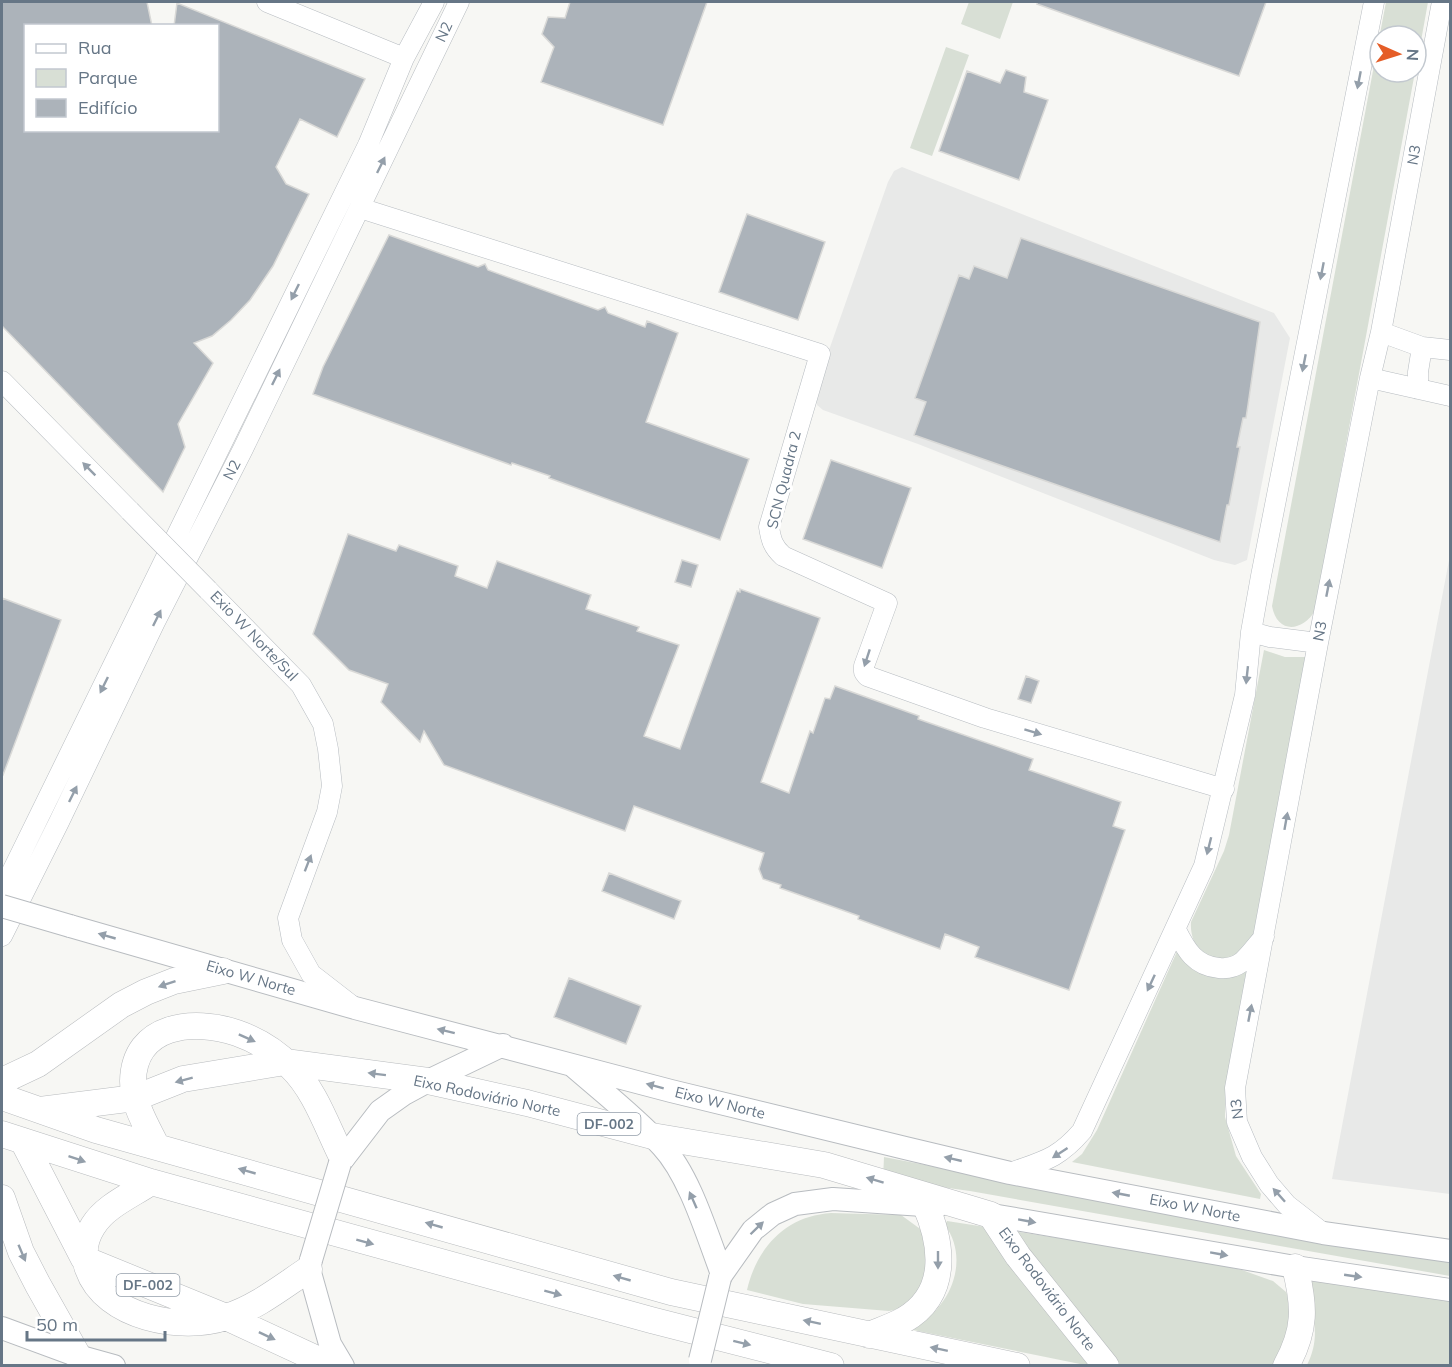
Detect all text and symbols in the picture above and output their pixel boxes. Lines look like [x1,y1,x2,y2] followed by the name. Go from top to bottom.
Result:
[431,19,456,45] street label: N2
[24,24,219,132] legend
[1368,24,1428,84] north arrow
[78,36,112,59] text: Rua
[1403,48,1423,61] text: N
[78,66,137,89] text: Parque
[1354,70,1363,89] one-way arrow
[78,96,137,119] text: Edifício
[1402,143,1425,167] street label: N3
[376,156,386,173] one-way arrow
[1317,262,1326,281] one-way arrow
[291,283,300,300] one-way arrow
[1299,354,1308,373] one-way arrow
[272,369,281,386] one-way arrow
[762,429,805,531] street label: SCN Quadra 2
[219,456,245,483] street label: N2
[82,462,97,476] one-way arrow
[1324,579,1333,598] one-way arrow
[206,586,302,685] street label: Exio W Norte/Sul
[153,610,162,627] one-way arrow
[1308,619,1331,643] street label: N3
[862,649,872,667] one-way arrow
[1242,665,1252,684] one-way arrow
[99,676,109,694] one-way arrow
[1024,728,1042,737] one-way arrow
[68,785,78,802] one-way arrow
[1282,812,1291,831] one-way arrow
[1204,837,1214,855] one-way arrow
[304,854,314,872] one-way arrow
[98,931,116,941] one-way arrow
[204,956,298,999] street label: Eixo W Norte
[1147,975,1156,992] one-way arrow
[157,980,175,990] one-way arrow
[1246,1004,1255,1023] one-way arrow
[437,1026,455,1035] one-way arrow
[239,1033,257,1043] one-way arrow
[367,1069,386,1078] one-way arrow
[412,1071,562,1120] street label: Eixo Rodoviário Norte
[175,1075,193,1085] one-way arrow
[646,1081,664,1090] one-way arrow
[673,1082,767,1123] street label: Eixo W Norte
[1226,1098,1247,1120] street label: N3
[578,1113,640,1135] road number: DF-002
[1052,1147,1068,1158] one-way arrow
[944,1154,962,1164] one-way arrow
[68,1155,86,1165] one-way arrow
[238,1166,256,1176] one-way arrow
[866,1175,884,1184] one-way arrow
[1273,1188,1286,1203] one-way arrow
[1111,1189,1130,1198] one-way arrow
[1148,1189,1242,1226] street label: Eixo W Norte
[688,1190,698,1208] one-way arrow
[1018,1217,1037,1226] one-way arrow
[425,1220,444,1230] one-way arrow
[750,1221,765,1235] one-way arrow
[995,1223,1100,1354] street label: Eixo Rodoviário Norte
[356,1237,374,1247] one-way arrow
[18,1244,27,1262] one-way arrow
[1210,1250,1229,1259] one-way arrow
[933,1251,943,1270] one-way arrow
[1344,1271,1363,1280] one-way arrow
[613,1273,631,1282] one-way arrow
[116,1274,180,1296] road number: DF-002
[544,1289,562,1299] one-way arrow
[27,1304,165,1342] scale bar
[36,1313,78,1336] text: 50 m
[803,1317,821,1327] one-way arrow
[259,1332,276,1341] one-way arrow
[733,1339,751,1349] one-way arrow
[929,1344,948,1353] one-way arrow

